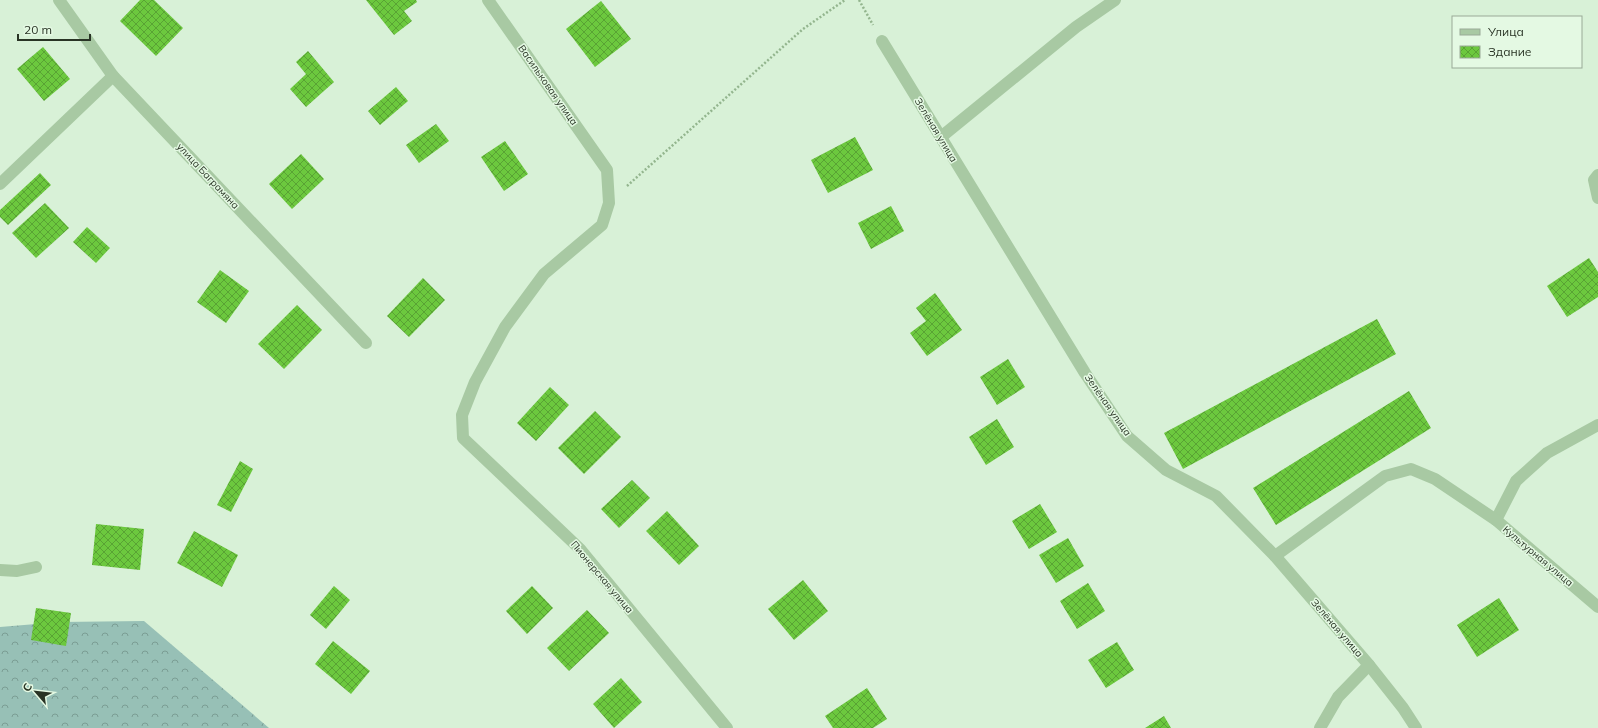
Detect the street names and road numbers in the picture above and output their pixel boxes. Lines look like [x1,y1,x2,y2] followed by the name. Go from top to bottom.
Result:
[515,42,581,128] street label: Васильковая улица
[912,95,960,165] street label: Зелёная улица
[174,140,242,212] street label: улица Баграмяна
[1082,371,1134,439] street label: Зелёная улица
[1500,523,1576,589] street label: Культурная улица
[568,538,636,616] street label: Пионерская улица
[1308,596,1366,660] street label: Зелёная улица

